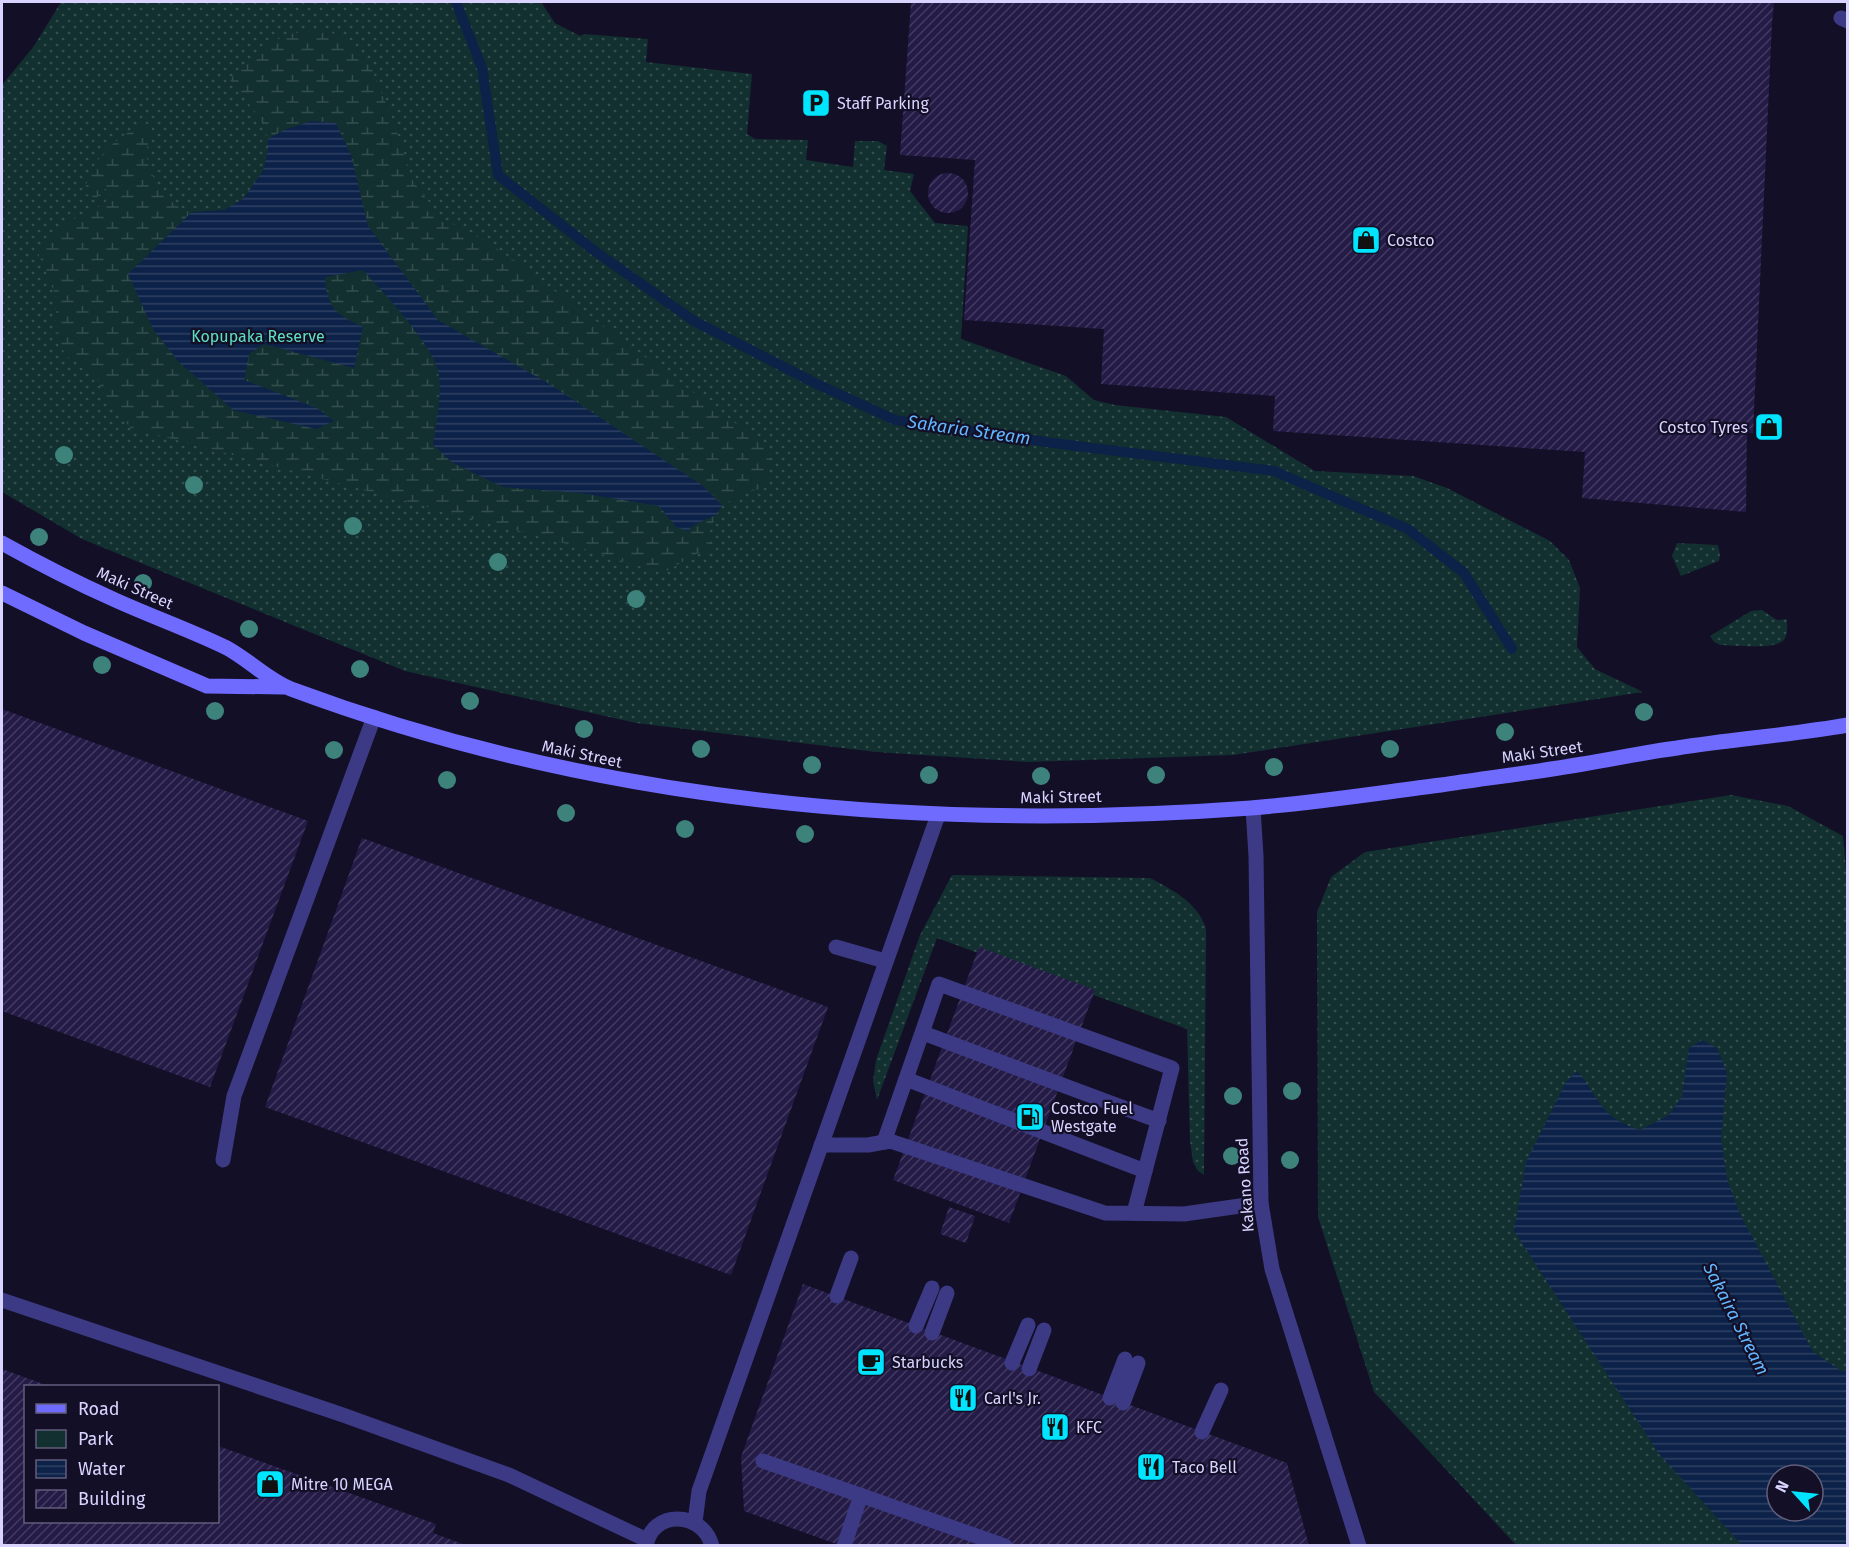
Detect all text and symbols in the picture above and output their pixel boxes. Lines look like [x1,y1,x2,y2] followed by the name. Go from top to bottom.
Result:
[800,87,832,119] parking icon: Staff Parking
[837,94,929,113] place label: Staff Parking
[1350,224,1382,256] shop icon: Costco
[1387,231,1435,250] place label: Costco
[191,327,325,346] park label: Kopupaka Reserve
[905,410,1032,450] water label: Sakaria Stream
[1753,411,1785,443] shop icon: Costco Tyres
[1659,418,1748,437] place label: Costco Tyres
[94,563,176,613] street label: Maki Street
[540,736,624,772] street label: Maki Street
[1500,737,1584,767] street label: Maki Street
[1020,787,1102,807] street label: Maki Street
[1051,1099,1133,1136] place label: Costco Fuel Westgate
[1014,1101,1046,1133] fuel station icon: Costco Fuel Westgate
[1232,1137,1258,1233] street label: Kakano Road
[1698,1258,1774,1379] water label: Sakaira Stream
[855,1346,887,1378] cafe icon: Starbucks
[892,1353,963,1372] place label: Starbucks
[947,1382,979,1414] restaurant icon: Carl's Jr.
[24,1385,219,1523] legend
[984,1389,1041,1408] place label: Carl's Jr.
[78,1398,120,1420] text: Road
[1039,1411,1071,1443] restaurant icon: KFC
[1076,1418,1102,1437] place label: KFC
[78,1428,114,1450] text: Park
[1135,1451,1167,1483] restaurant icon: Taco Bell
[78,1458,125,1480] text: Water
[1172,1458,1237,1477] place label: Taco Bell
[1765,1463,1825,1523] north arrow
[254,1468,286,1500] shop icon: Mitre 10 MEGA
[291,1475,393,1494] place label: Mitre 10 MEGA
[1771,1477,1793,1495] text: N
[78,1488,146,1510] text: Building

